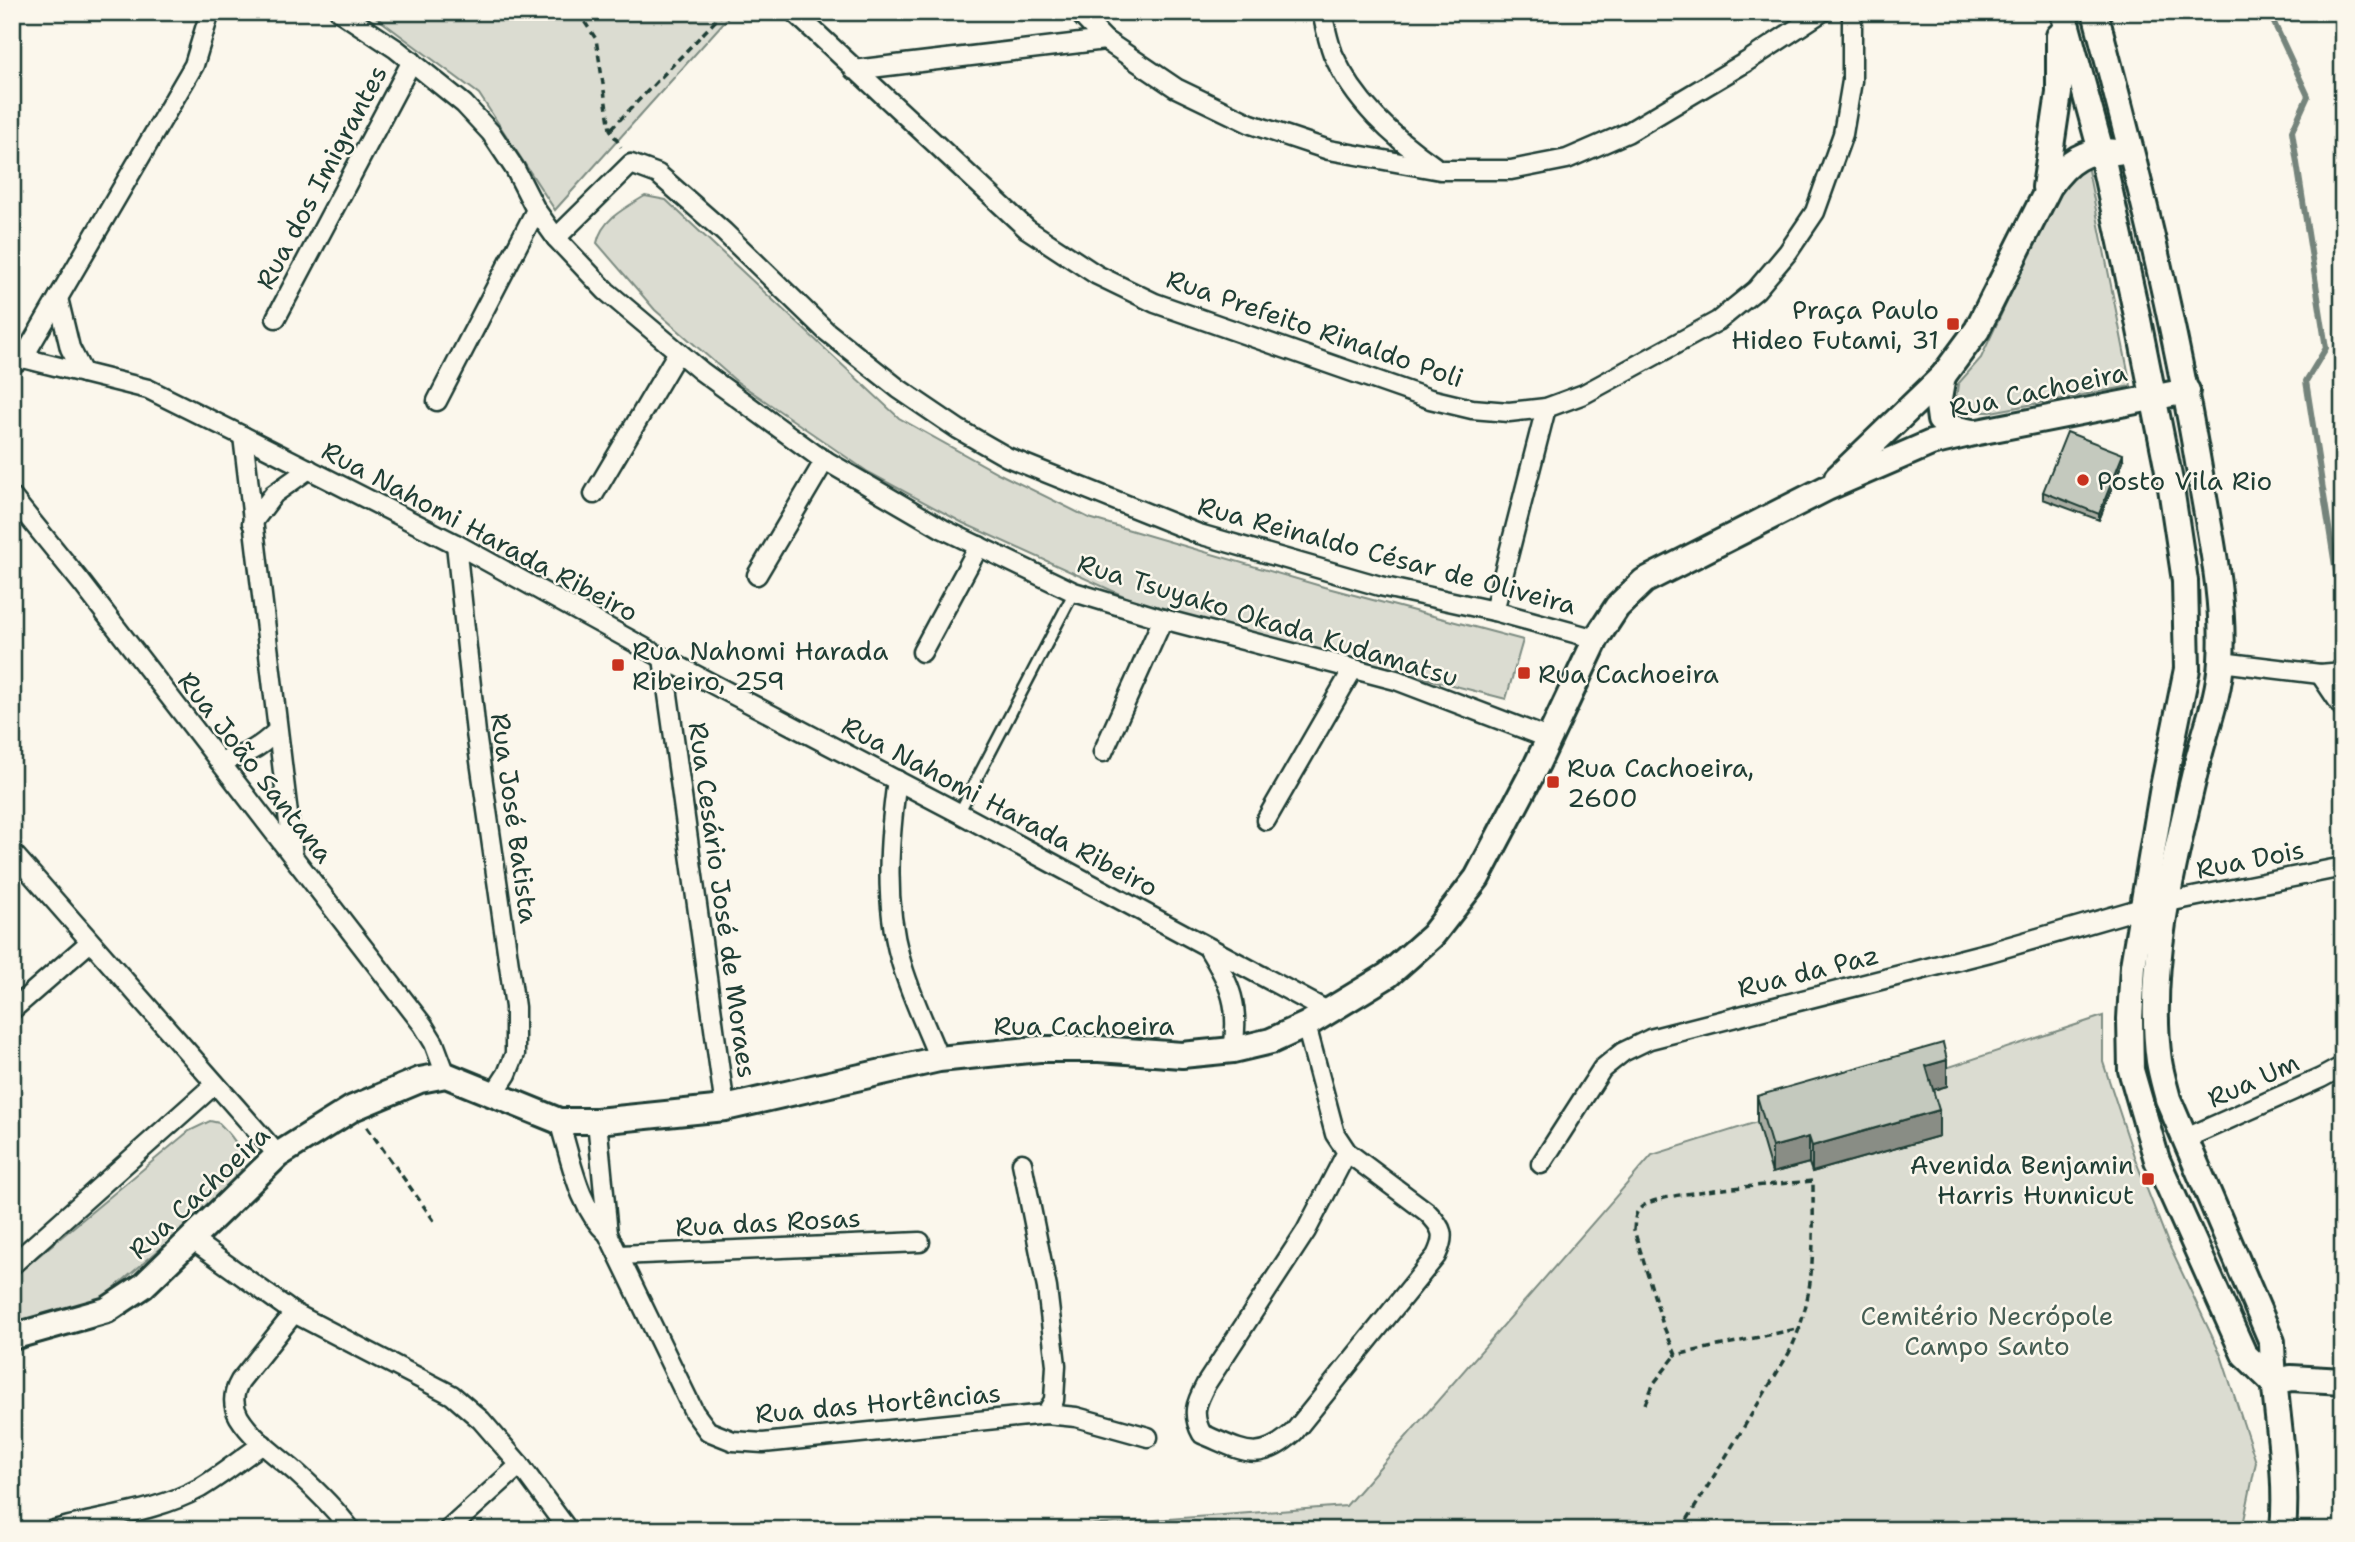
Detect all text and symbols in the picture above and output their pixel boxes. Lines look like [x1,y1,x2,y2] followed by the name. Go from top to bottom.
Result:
[247,59,395,295] street label: Rua dos Imigrantes
[1162,261,1468,395] street label: Rua Prefeito Rinaldo Poli
[1731,292,1939,357] place label: Praça Paulo Hideo Futami, 31
[1945,316,1961,332] marker: Praça Paulo Hideo Futami, 31
[1946,354,2130,426] street label: Rua Cachoeira
[316,433,644,629] street label: Rua Nahomi Harada Ribeiro
[2097,463,2272,498] place label: Posto Vila Rio
[2075,472,2091,488] marker: Posto Vila Rio
[1194,488,1580,622] street label: Rua Reinaldo César de Oliveira
[1073,545,1463,695] street label: Rua Tsuyako Okada Kudamatsu
[632,633,888,698] place label: Rua Nahomi Harada Ribeiro, 259
[1538,656,1719,691] place label: Rua Cachoeira
[610,657,626,673] marker: Rua Nahomi Harada Ribeiro, 259
[170,664,342,870] street label: Rua João Santana
[1516,665,1532,681] marker: Rua Cachoeira
[836,708,1164,904] street label: Rua Nahomi Harada Ribeiro
[483,711,547,925] street label: Rua José Batista
[681,720,765,1080] street label: Rua Cesário José de Moraes
[1567,750,1754,815] place label: Rua Cachoeira, 2600
[1545,774,1561,790] marker: Rua Cachoeira, 2600
[2193,831,2307,887] street label: Rua Dois
[1734,937,1882,1005] street label: Rua da Paz
[994,1008,1174,1043] street label: Rua Cachoeira
[2202,1044,2304,1116] street label: Rua Um
[121,1118,277,1266] street label: Rua Cachoeira
[1910,1147,2134,1212] place label: Avenida Benjamin Harris Hunnicut
[2140,1171,2156,1187] marker: Avenida Benjamin Harris Hunnicut
[674,1200,862,1244] street label: Rua das Rosas
[1861,1298,2113,1363] park label: Cemitério Necrópole Campo Santo
[754,1375,1002,1431] street label: Rua das Hortências

